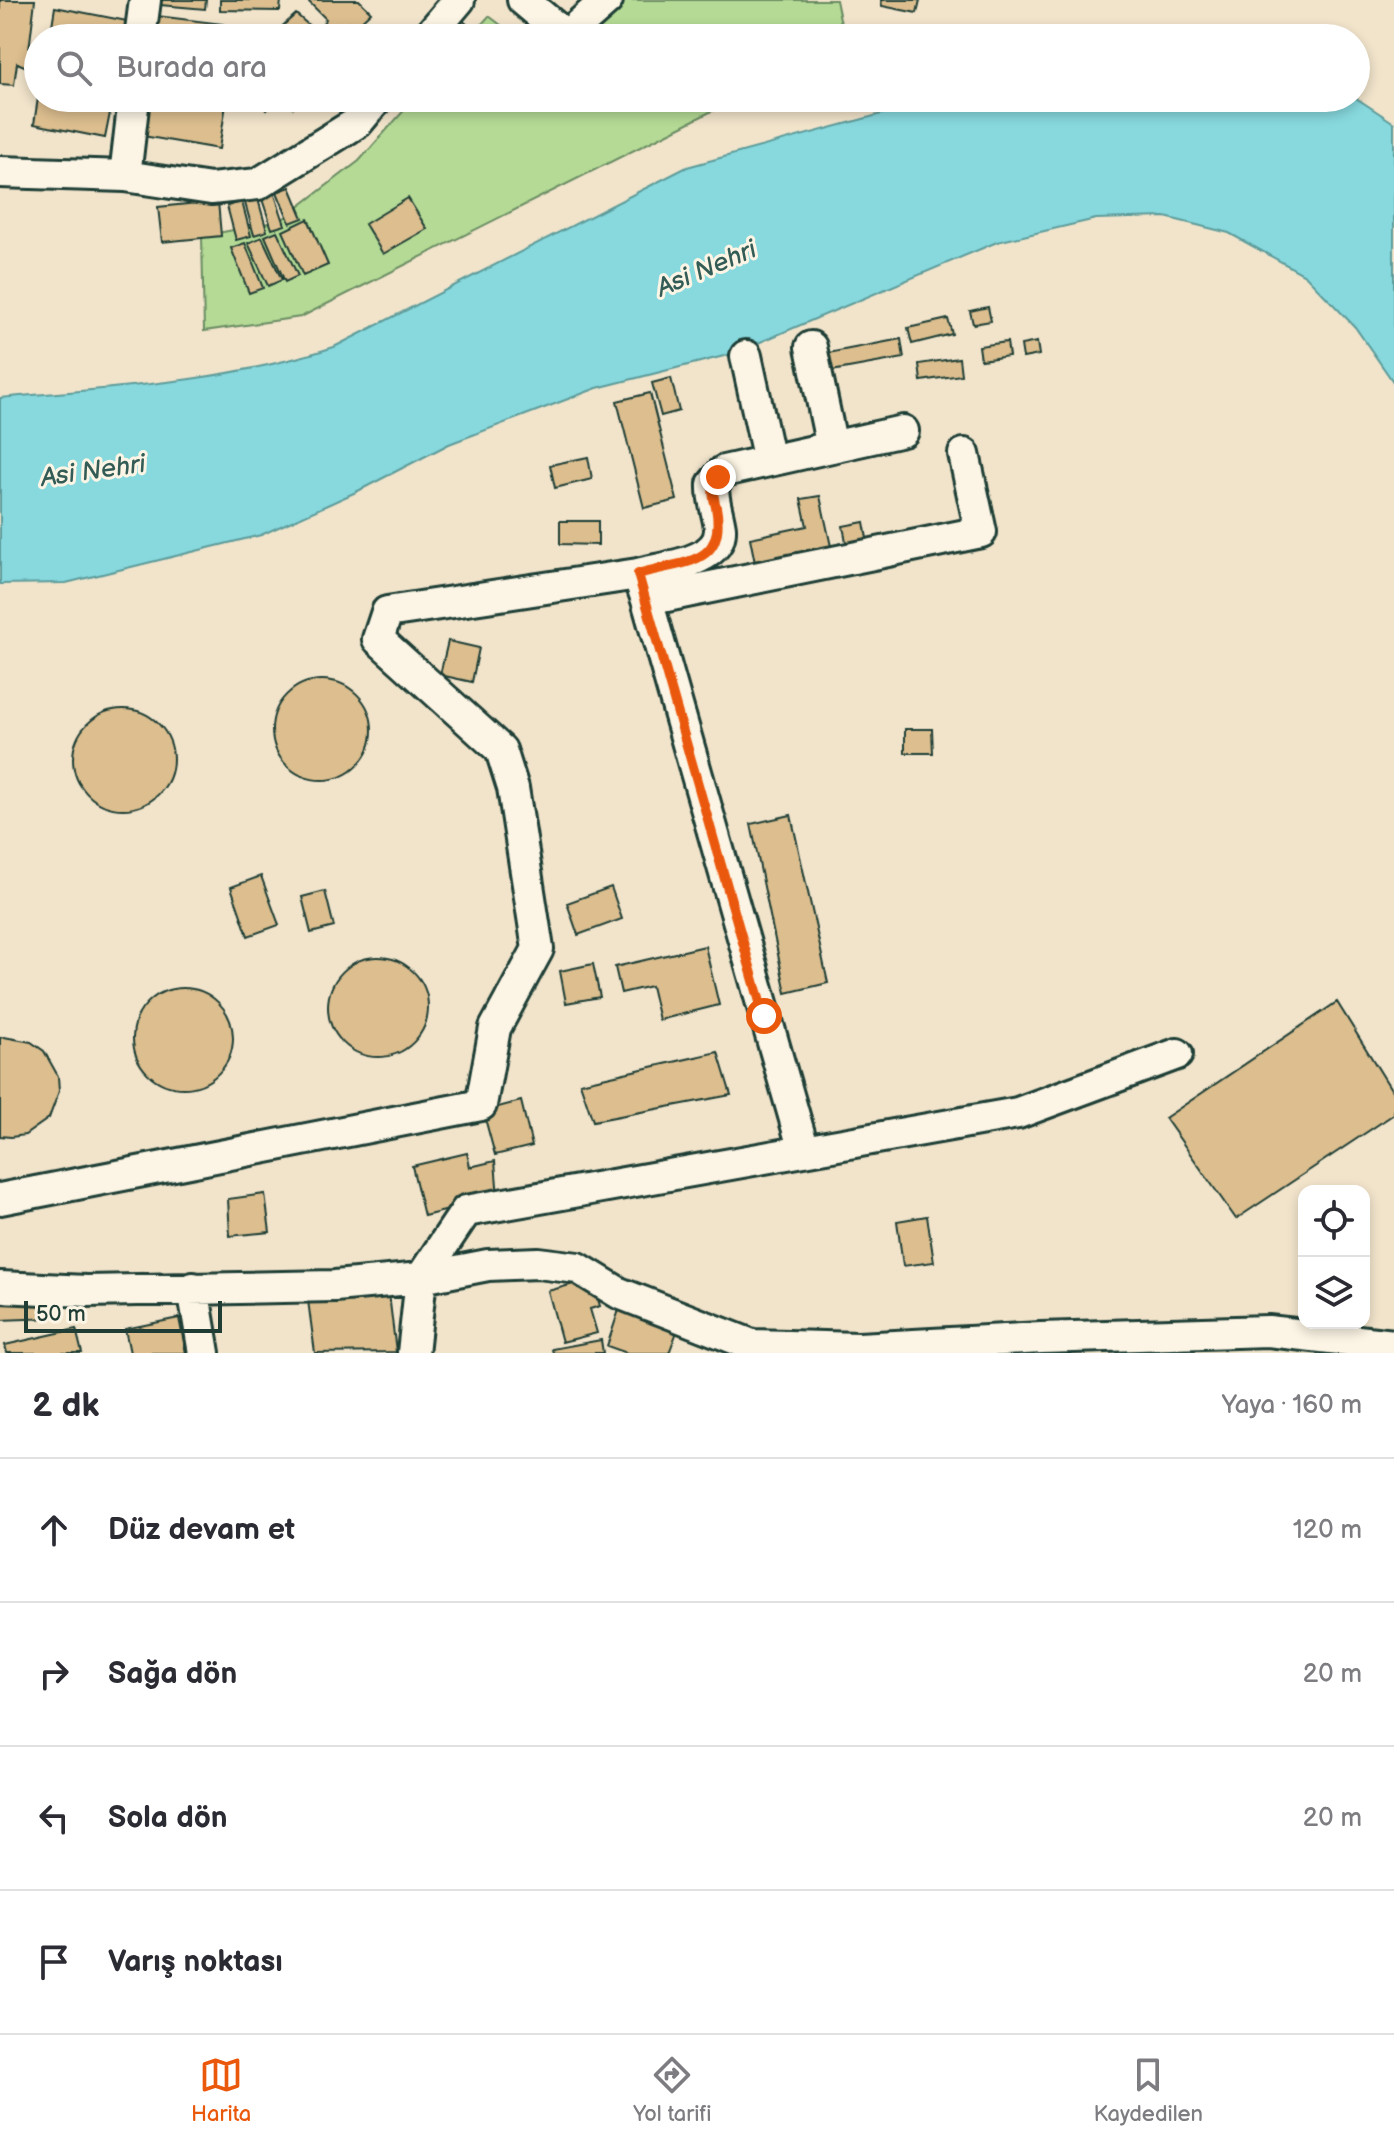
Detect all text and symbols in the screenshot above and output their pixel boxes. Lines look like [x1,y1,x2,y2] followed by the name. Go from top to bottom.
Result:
[24,24,1370,112] search box
[52,46,96,90] icon: search
[116,50,267,86] text: Burada ara
[650,234,763,305] water label: Asi Nehri
[37,449,149,494] water label: Asi Nehri
[700,459,736,495] route end
[746,998,782,1034] route start
[1298,1185,1370,1329] map controls
[1298,1185,1370,1257] button: locate
[1298,1257,1370,1329] button: layers
[24,1297,222,1333] scale bar
[36,1301,86,1328] text: 50 m
[32,1385,99,1426] text: 2 dk
[1222,1390,1362,1421] text: Yaya · 160 m
[32,1508,76,1552] icon: ahead
[108,1512,295,1548] text: Düz devam et
[1293,1515,1362,1546] text: 120 m
[32,1652,76,1696] icon: right
[108,1656,237,1692] text: Sağa dön
[1303,1659,1362,1690] text: 20 m
[32,1796,76,1840] icon: left
[108,1800,228,1836] text: Sola dön
[1303,1803,1362,1834] text: 20 m
[32,1940,76,1984] icon: arrive
[108,1944,283,1980] text: Varış noktası
[191,2053,251,2128] tab: Harita
[633,2053,711,2128] tab: Yol tarifi
[1093,2053,1203,2128] tab: Kaydedilen

